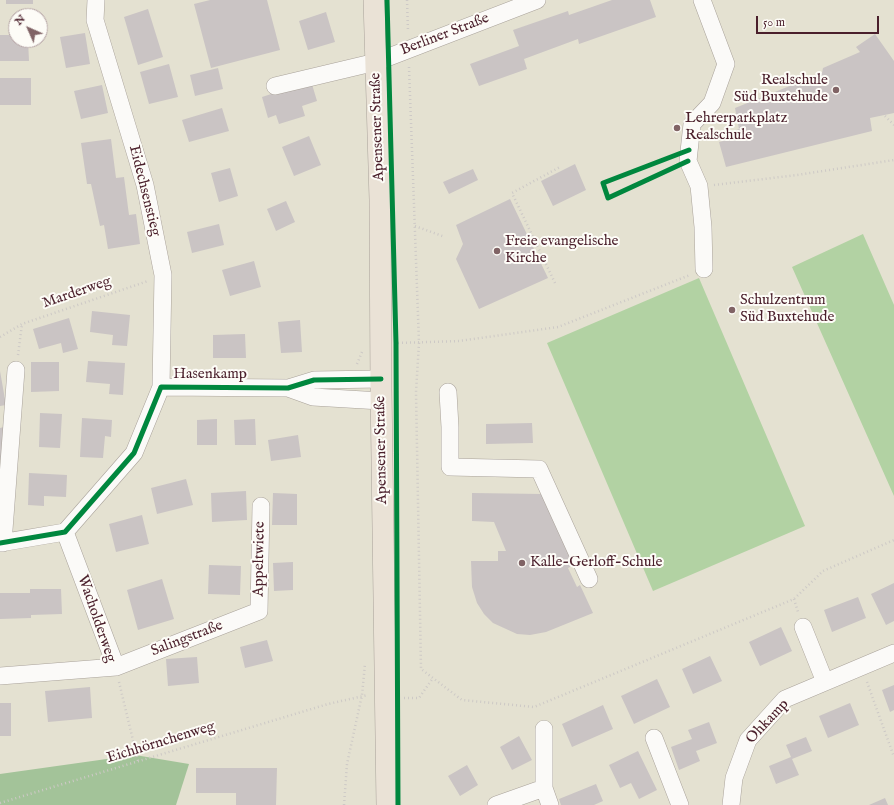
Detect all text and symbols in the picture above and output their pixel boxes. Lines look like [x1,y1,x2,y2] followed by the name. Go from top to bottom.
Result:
[8,8,48,48] north arrow
[758,8,881,34] scale bar
[398,10,492,60] street label: Berliner Straße
[12,12,29,29] text: N
[763,15,785,30] text: 50 m
[734,72,828,107] place label: Realschule Süd Buxtehude
[367,73,389,181] street label: Apensener Straße
[831,85,841,95] marker: Realschule Süd Buxtehude
[685,110,787,145] place label: Lehrerparkplatz Realschule
[672,123,682,133] marker: Lehrerparkplatz Realschule
[124,144,164,238] street label: Eidechsenstieg
[505,233,618,268] place label: Freie evangelische Kirche
[492,246,502,256] marker: Freie evangelische Kirche
[40,273,114,313] street label: Marderweg
[740,292,834,327] place label: Schulzentrum Süd Buxtehude
[727,305,737,315] marker: Schulzentrum Süd Buxtehude
[173,366,247,384] street label: Hasenkamp
[372,396,392,504] street label: Apensener Straße
[250,521,270,597] street label: Appeltwiete
[530,554,662,572] place label: Kalle-Gerloff-Schule
[517,558,527,568] marker: Kalle-Gerloff-Schule
[73,573,119,665] street label: Wacholderweg
[149,617,225,661] street label: Salingstraße
[743,696,793,748] street label: Ohkamp
[105,718,217,768] street label: Eichhörnchenweg

